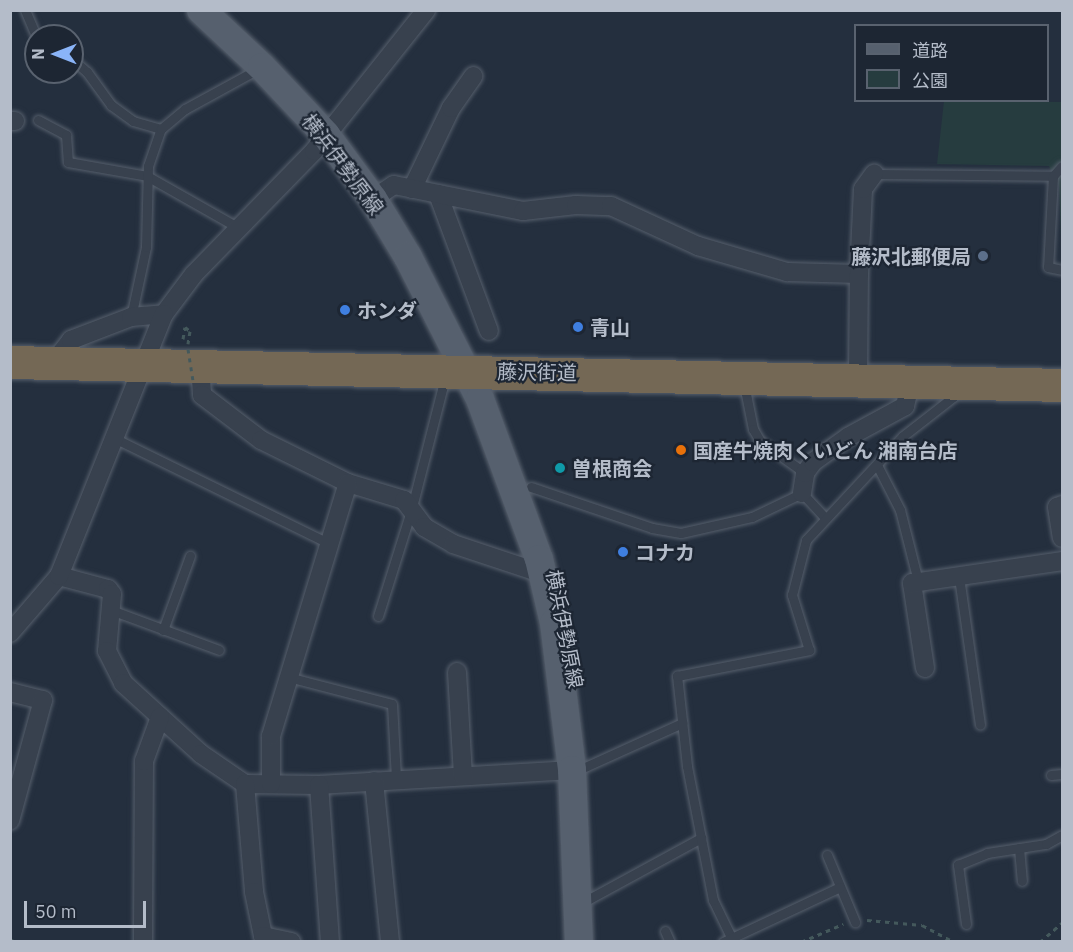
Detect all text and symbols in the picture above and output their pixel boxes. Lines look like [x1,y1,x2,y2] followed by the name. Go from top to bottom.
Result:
[24,24,84,84] north arrow
[854,24,1049,102] legend
[912,39,948,62] text: 道路
[28,48,48,60] text: N
[912,69,948,92] text: 公園
[297,109,389,219] street label: 横浜伊勢原線
[851,244,971,268] place label: 藤沢北郵便局
[976,249,990,263] marker: 藤沢北郵便局
[357,298,417,322] place label: ホンダ
[338,303,352,317] marker: ホンダ
[590,315,630,339] place label: 青山
[571,320,585,334] marker: 青山
[497,359,577,385] street label: 藤沢街道
[693,438,958,462] place label: 国産牛焼肉くいどん 湘南台店
[674,443,688,457] marker: 国産牛焼肉くいどん 湘南台店
[572,456,652,480] place label: 曽根商会
[553,461,567,475] marker: 曽根商会
[635,540,695,564] place label: コナカ
[616,545,630,559] marker: コナカ
[542,568,588,690] street label: 横浜伊勢原線
[27,889,148,927] scale bar
[35,900,77,923] text: 50 m

